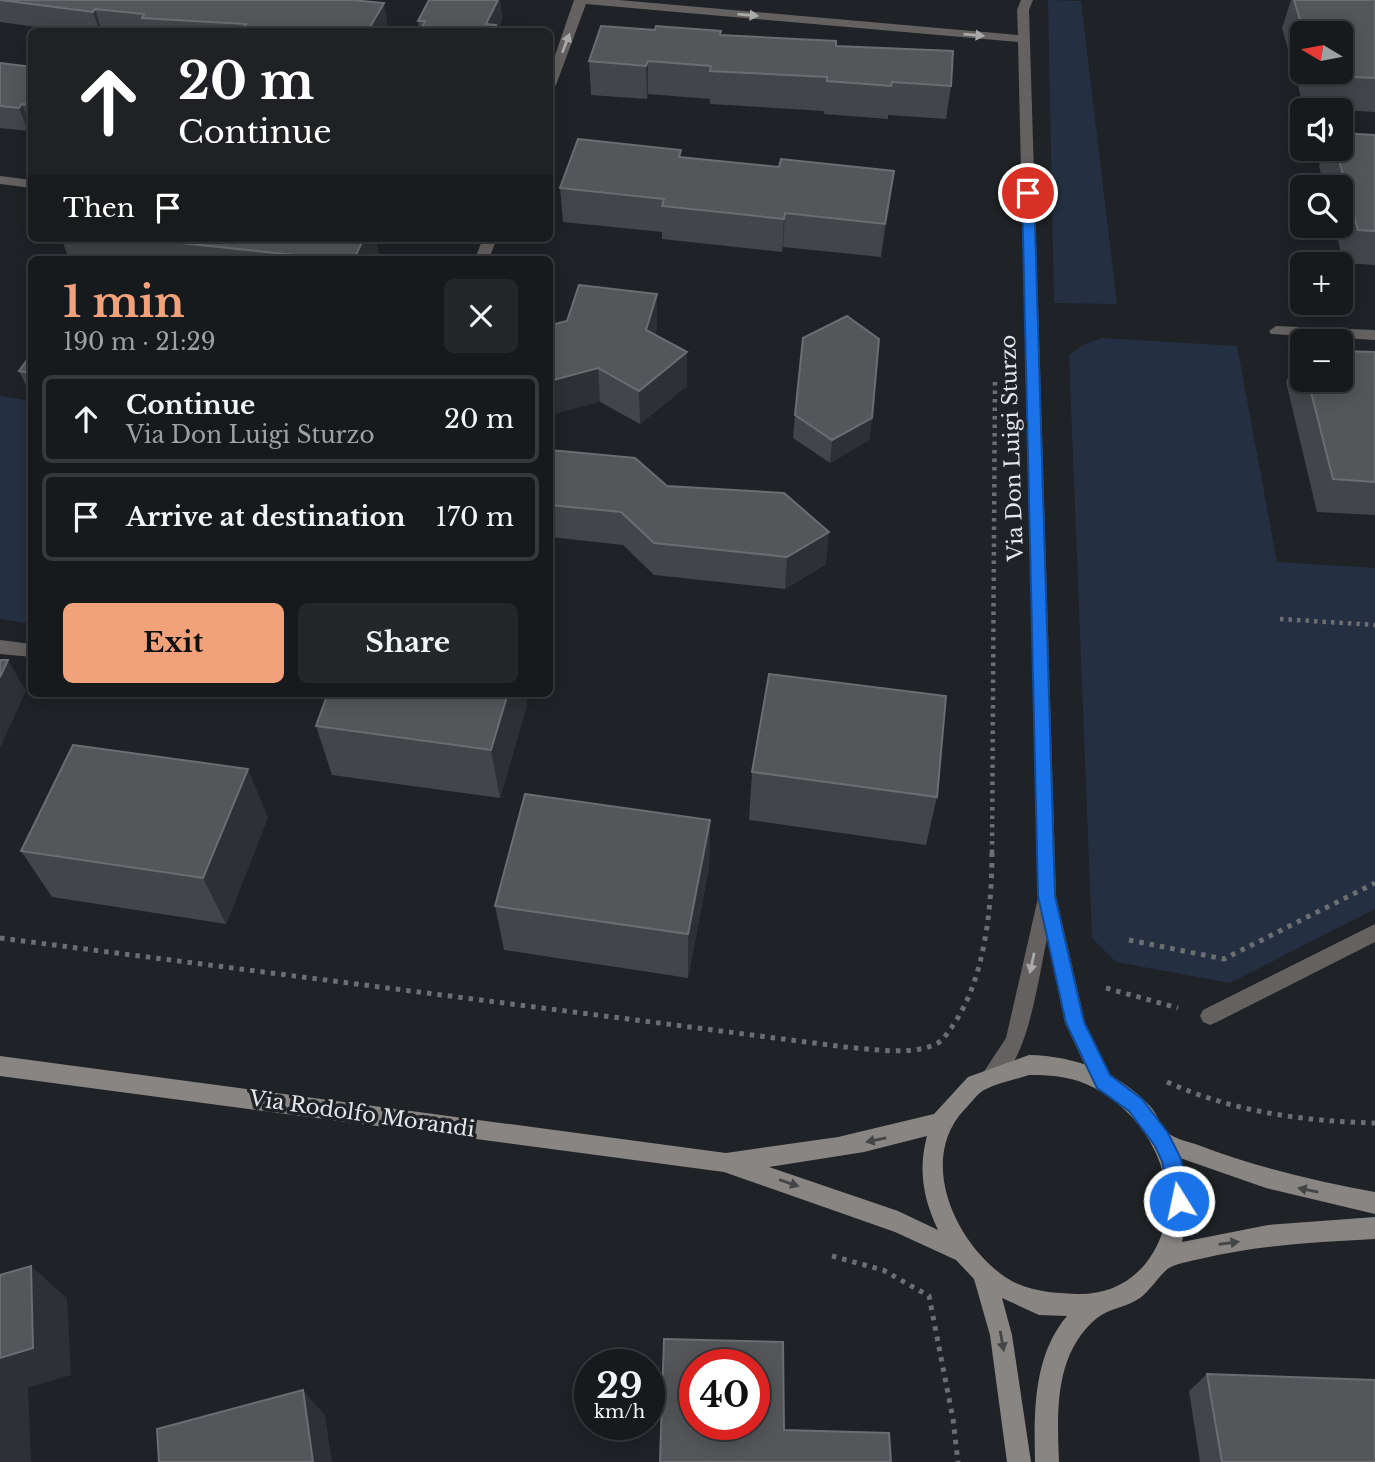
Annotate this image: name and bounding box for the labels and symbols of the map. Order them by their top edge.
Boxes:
one-way arrow [737,10,759,21]
north arrow [1290,21,1353,84]
one-way arrow [964,30,986,41]
one-way arrow [560,32,571,53]
pin [998,163,1058,223]
street label: Via Don Luigi Sturzo [995,334,1029,563]
one-way arrow [1027,952,1038,974]
street label: Via Rodolfo Morandi [247,1085,476,1143]
one-way arrow [865,1135,887,1146]
position arrow [1142,1164,1216,1238]
one-way arrow [779,1178,800,1189]
one-way arrow [1297,1185,1319,1196]
one-way arrow [1218,1237,1240,1248]
one-way arrow [996,1330,1007,1352]
speed limit sign: 40 [679,1349,770,1440]

